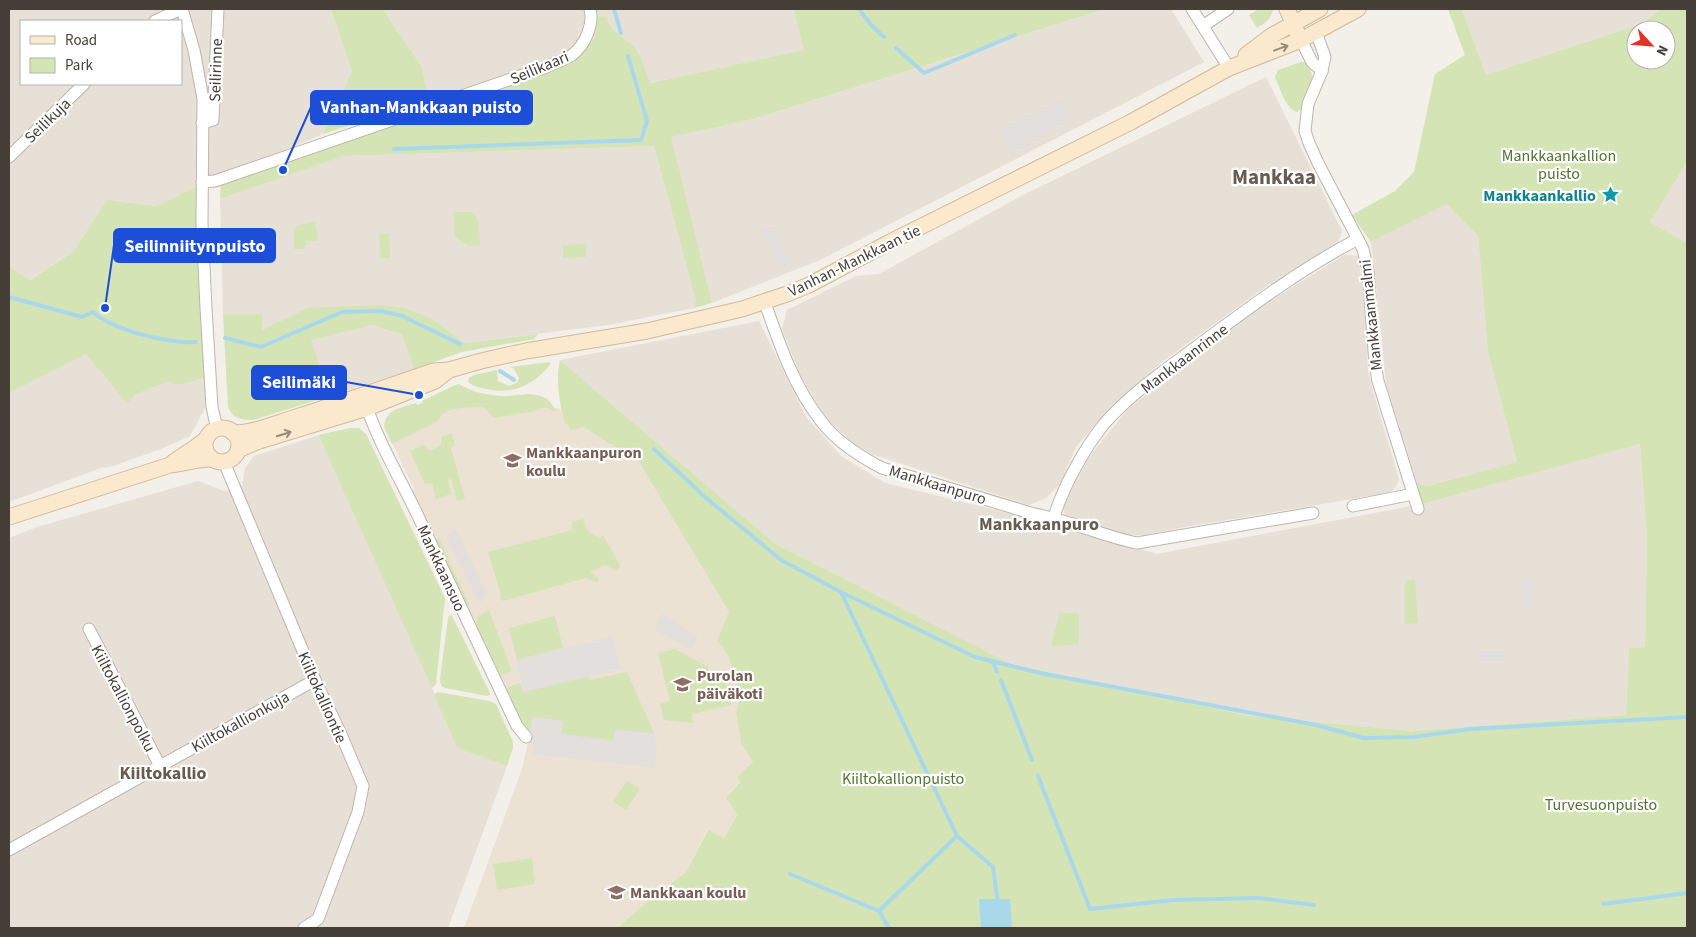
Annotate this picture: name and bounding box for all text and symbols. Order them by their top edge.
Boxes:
legend [20,20,182,85]
north arrow [1626,20,1676,70]
text: Road [65,30,97,51]
street label: Seilirinne [204,38,228,102]
one-way arrow [1273,42,1289,52]
text: N [1651,42,1673,59]
street label: Seilikaari [507,46,572,90]
text: Park [65,55,94,76]
callout: Vanhan-Mankkaan puisto [311,91,532,124]
street label: Seilikuja [20,93,76,148]
text: Vanhan-Mankkaan puisto [320,95,521,120]
park label: Mankkaankallion puisto [1502,145,1616,185]
district label: Mankkaa [1232,162,1316,192]
place label: Mankkaankallio [1483,185,1596,207]
place icon: Mankkaankallio [1600,185,1620,205]
street label: Vanhan-Mankkaan tie [785,219,924,302]
callout: Seilinniitynpuisto [114,229,275,262]
text: Seilinniitynpuisto [124,234,266,259]
street label: Mankkaanmalmi [1354,258,1388,372]
street label: Mankkaanrinne [1136,319,1233,399]
callout: Seilimäki [252,366,346,399]
text: Seilimäki [262,370,336,395]
one-way arrow [275,428,291,438]
place label: Mankkaanpuron koulu [526,442,642,482]
school or university icon: Mankkaanpuron koulu [502,451,522,471]
street label: Mankkaanpuro [886,460,989,510]
district label: Mankkaanpuro [979,512,1099,537]
street label: Mankkaansuo [411,522,471,615]
street label: Kiiltokallionpolku [86,641,161,756]
street label: Kiiltokalliontie [292,648,352,747]
place label: Purolan päiväkoti [697,665,763,705]
school or university icon: Purolan päiväkoti [673,674,693,694]
street label: Kiiltokallionkuja [188,686,293,758]
district label: Kiiltokallio [119,761,207,786]
park label: Kiiltokallionpuisto [842,768,964,790]
park label: Turvesuonpuisto [1545,794,1657,816]
school or university icon: Mankkaan koulu [606,882,626,902]
place label: Mankkaan koulu [630,882,746,904]

